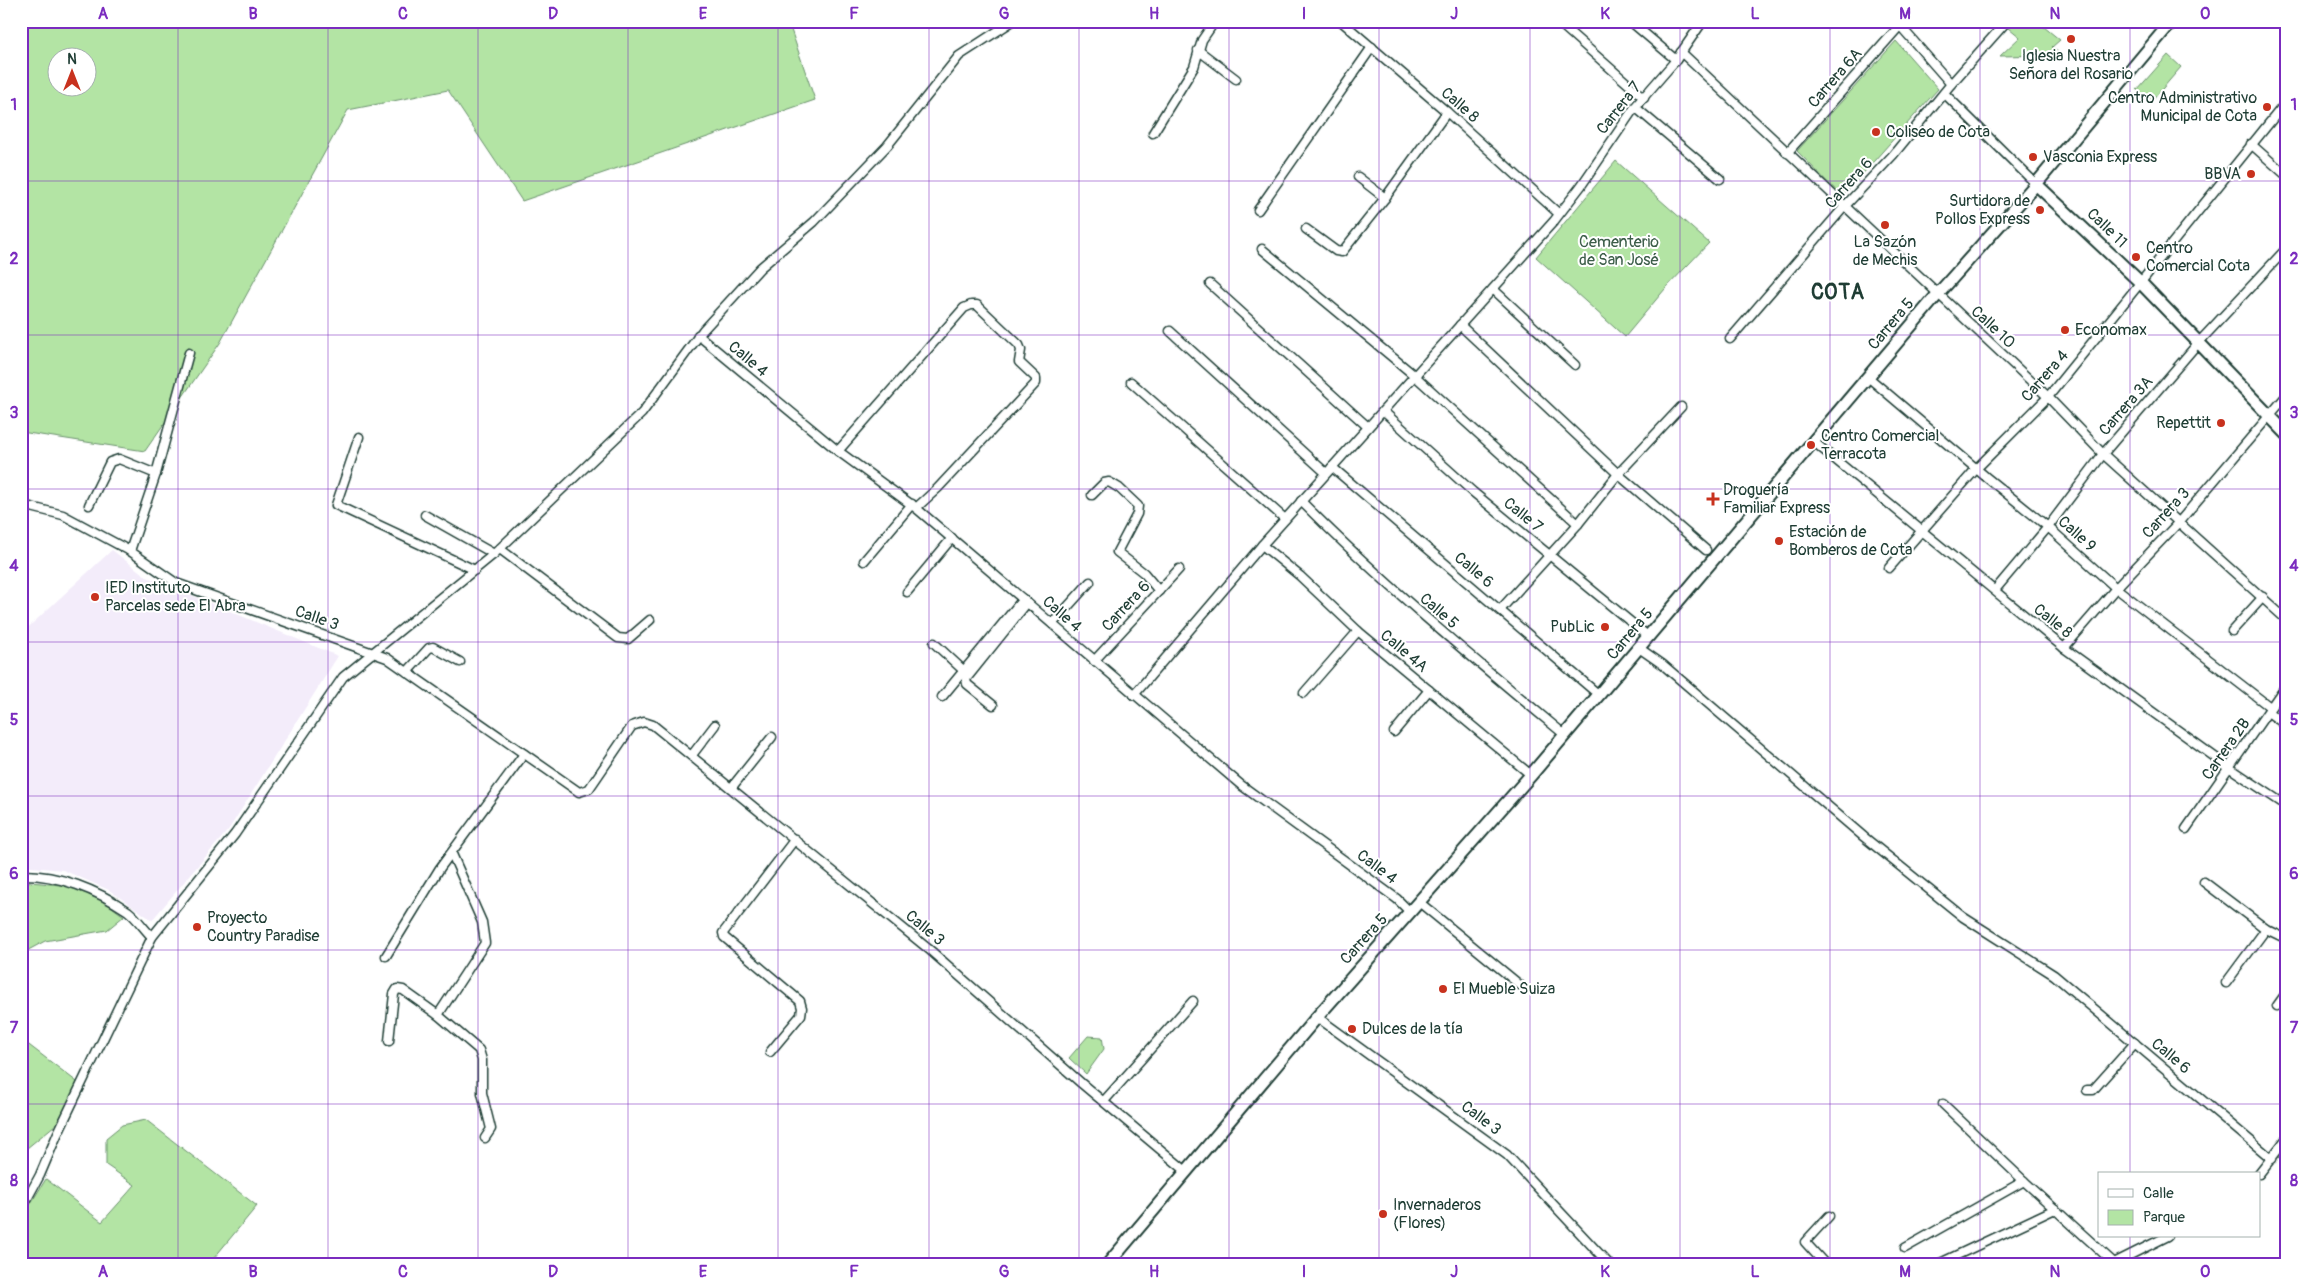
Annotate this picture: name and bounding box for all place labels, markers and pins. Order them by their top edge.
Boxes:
marker: Iglesia Nuestra Señora del Rosario [2065,33,2077,45]
place label: Iglesia Nuestra Señora del Rosario [2009,46,2134,84]
place label: Centro Administrativo Municipal de Cota [2108,88,2257,126]
marker: Centro Administrativo Municipal de Cota [2261,101,2273,113]
place label: Coliseo de Cota [1886,122,1990,142]
marker: Coliseo de Cota [1870,126,1882,138]
place label: Vasconia Express [2043,147,2157,167]
marker: Vasconia Express [2027,151,2039,163]
place label: BBVA [2204,164,2241,184]
marker: BBVA [2245,168,2257,180]
place label: Surtidora de Pollos Express [1935,191,2030,229]
marker: Surtidora de Pollos Express [2034,204,2046,216]
marker: La Sazón de Mechis [1879,219,1891,231]
place label: La Sazón de Mechis [1853,232,1917,270]
place label: Centro Comercial Cota [2146,238,2250,276]
marker: Centro Comercial Cota [2130,251,2142,263]
place label: Economax [2075,320,2147,340]
marker: Economax [2059,324,2071,336]
place label: Repettit [2156,413,2212,433]
marker: Repettit [2215,417,2227,429]
place label: Centro Comercial Terracota [1821,426,1939,464]
marker: Centro Comercial Terracota [1805,439,1817,451]
place label: Droguería Familiar Express [1723,480,1830,518]
marker: Droguería Familiar Express [1707,493,1719,505]
place label: Estación de Bomberos de Cota [1789,522,1912,560]
marker: Estación de Bomberos de Cota [1773,535,1785,547]
place label: IED Instituto Parcelas sede El Abra [105,578,246,616]
marker: IED Instituto Parcelas sede El Abra [89,591,101,603]
place label: PubLic [1550,617,1595,637]
marker: PubLic [1599,621,1611,633]
place label: Proyecto Country Paradise [207,908,319,946]
marker: Proyecto Country Paradise [191,921,203,933]
place label: El Mueble Suiza [1453,979,1555,999]
marker: El Mueble Suiza [1437,983,1449,995]
place label: Dulces de la tía [1362,1019,1463,1039]
marker: Dulces de la tía [1346,1023,1358,1035]
place label: Invernaderos (Flores) [1393,1195,1481,1233]
marker: Invernaderos (Flores) [1377,1208,1389,1220]

